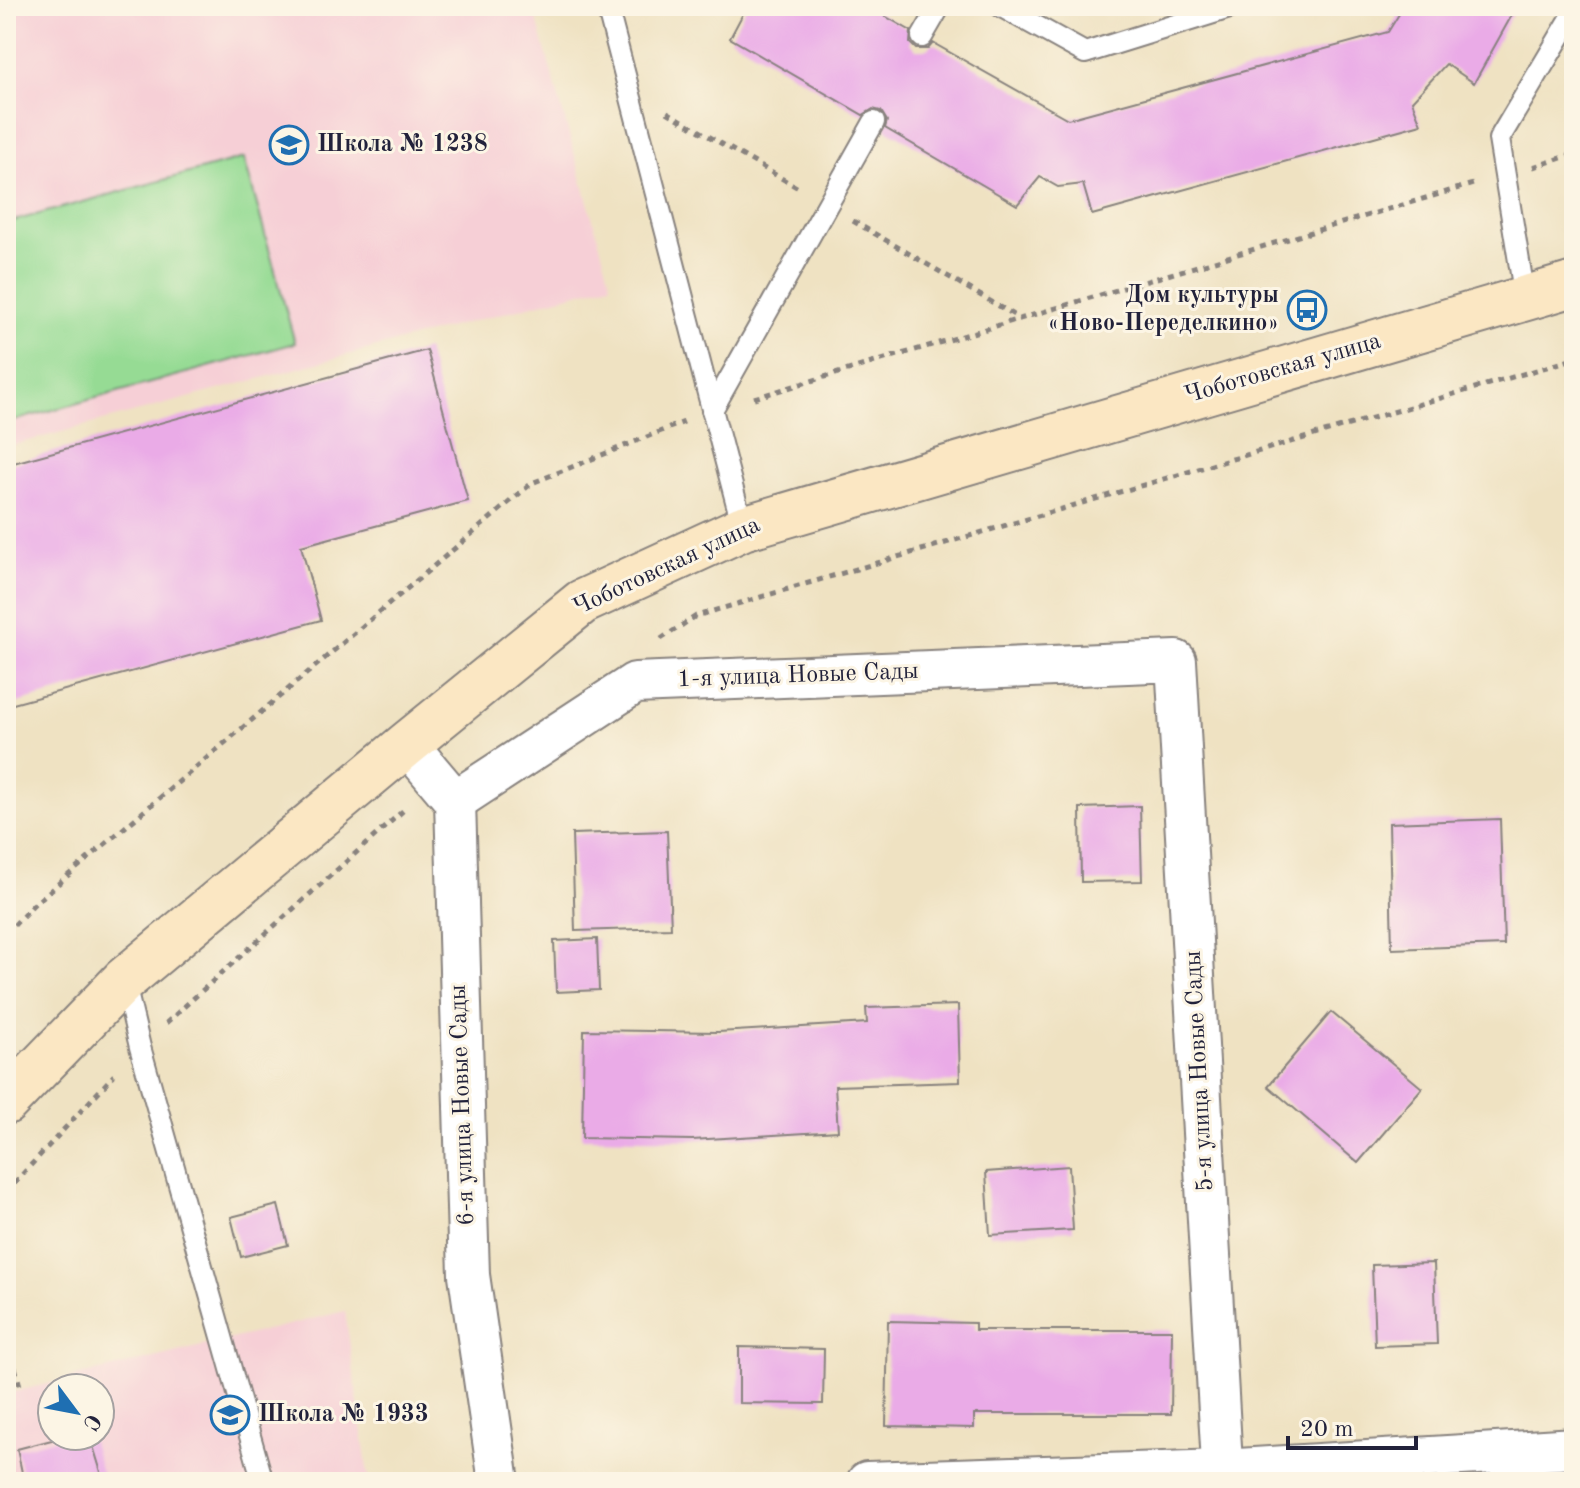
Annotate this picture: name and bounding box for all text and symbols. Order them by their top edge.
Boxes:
school or university icon: Школа № 1238 [268,124,310,166]
place label: Школа № 1238 [317,133,488,157]
place label: Дом культуры «Ново-Переделкино» [1048,284,1279,336]
bus stop icon: Дом культуры «Ново-Переделкино» [1286,289,1328,331]
street label: Чоботовская улица [1182,329,1384,409]
street label: Чоботовская улица [570,513,764,621]
street label: 1-я улица Новые Сады [677,660,919,692]
street label: 5-я улица Новые Сады [1182,950,1218,1192]
street label: 6-я улица Новые Сады [447,984,479,1226]
north arrow [36,1372,116,1452]
school or university icon: Школа № 1933 [209,1394,251,1436]
scale bar [1288,1400,1416,1450]
place label: Школа № 1933 [258,1403,429,1427]
text: С [78,1410,104,1434]
text: 20 m [1300,1418,1354,1442]

